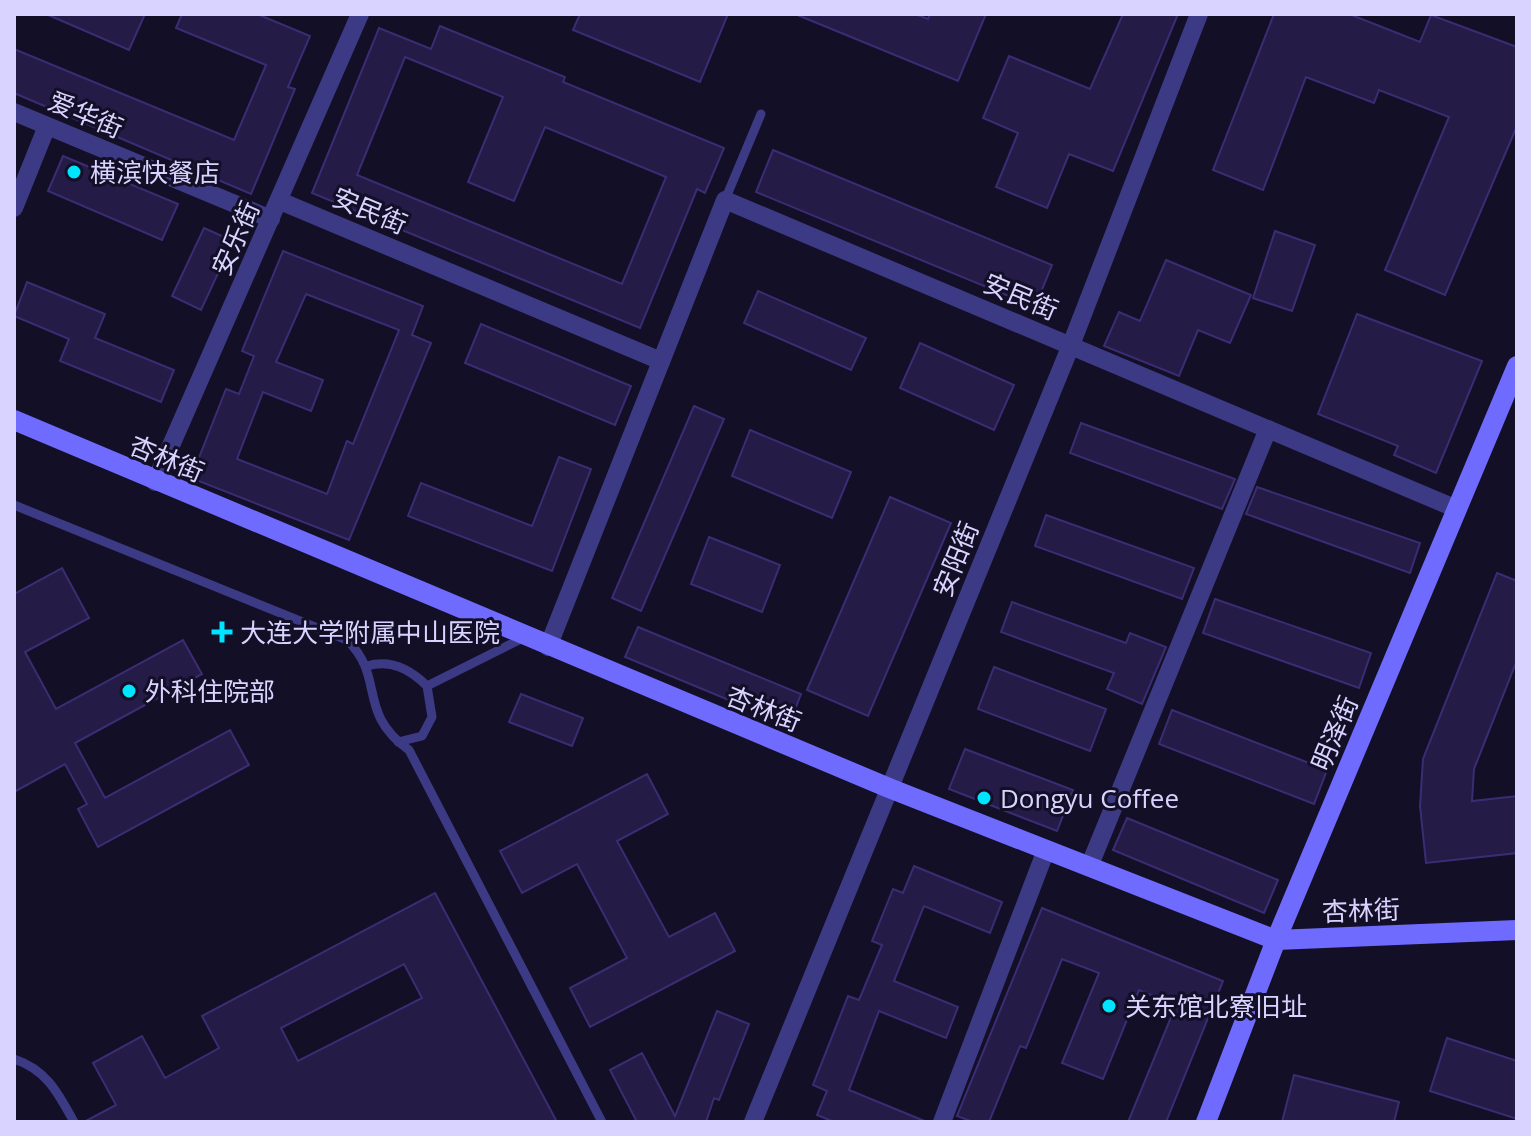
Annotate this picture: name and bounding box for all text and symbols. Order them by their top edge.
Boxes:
street label: 爱华街 [43,82,129,146]
place label: 横滨快餐店 [90,154,220,190]
marker: 横滨快餐店 [65,163,83,181]
street label: 安民街 [327,178,413,242]
street label: 安乐街 [203,195,267,281]
street label: 安民街 [978,264,1064,328]
street label: 杏林街 [124,426,210,490]
street label: 安阳街 [924,516,986,602]
place label: 大连大学附属中山医院 [240,614,500,650]
marker: 大连大学附属中山医院 [211,621,233,643]
place label: 外科住院部 [145,673,275,709]
street label: 杏林街 [721,677,807,739]
marker: 外科住院部 [120,682,138,700]
street label: 明泽街 [1302,690,1366,776]
place label: Dongyu Coffee [1000,780,1179,816]
marker: Dongyu Coffee [975,789,993,807]
street label: 杏林街 [1321,891,1401,929]
place label: 关东馆北寮旧址 [1125,988,1307,1024]
marker: 关东馆北寮旧址 [1100,997,1118,1015]

